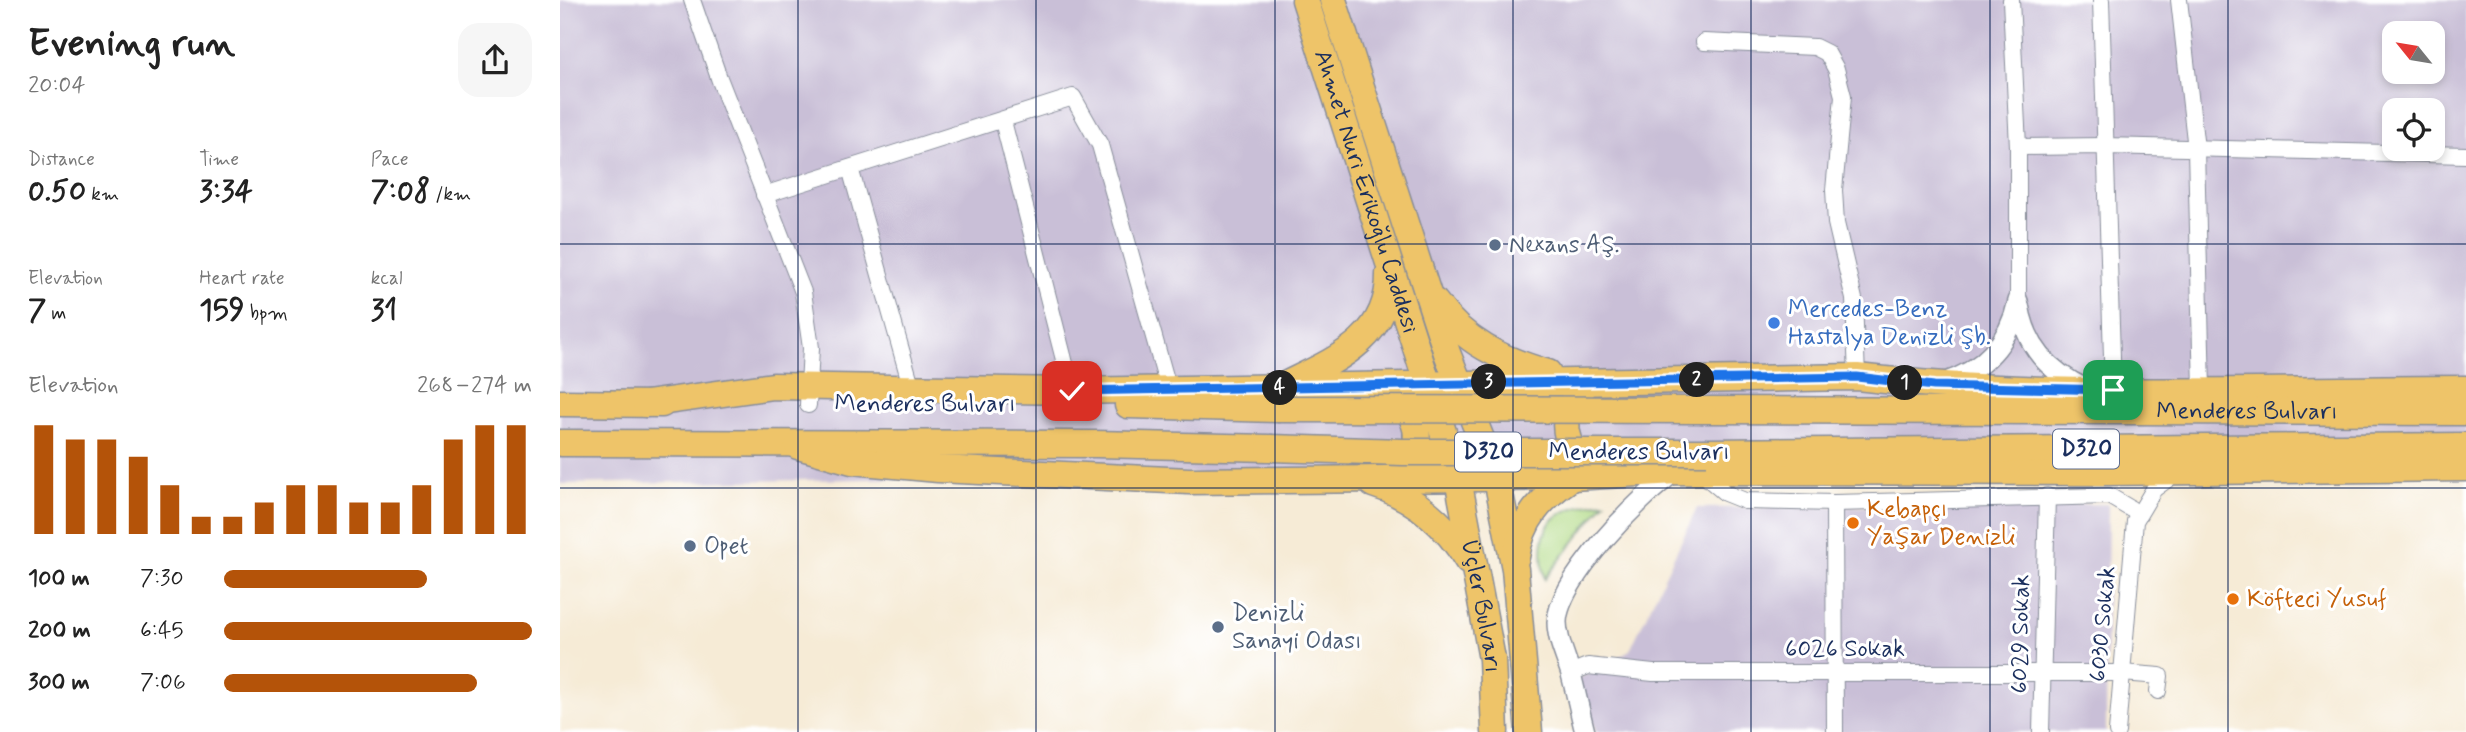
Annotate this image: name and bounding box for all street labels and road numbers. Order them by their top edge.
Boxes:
street label: Ahmet Nuri Erikoğlu Caddesi [1306,46,1426,337]
street label: Menderes Bulvarı [834,389,1016,420]
street label: Menderes Bulvarı [2156,396,2338,427]
road number: D320 [2053,430,2119,468]
road number: D320 [1455,432,1521,472]
street label: Menderes Bulvarı [1548,437,1730,468]
street label: Üçler Bulvarı [1454,536,1508,673]
street label: 6030 Sokak [2082,565,2124,683]
street label: 6029 Sokak [2004,574,2038,694]
street label: 6026 Sokak [1785,634,1905,665]

